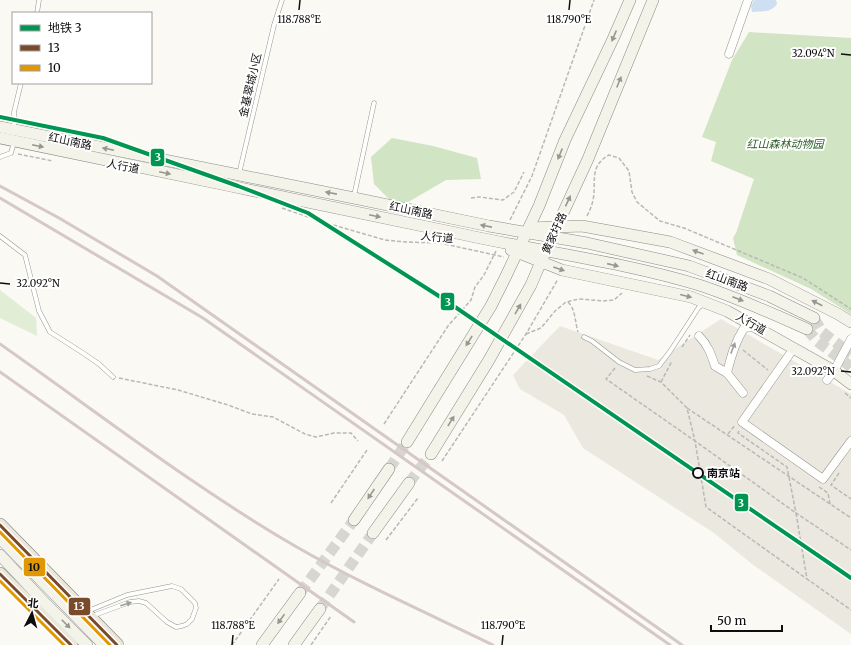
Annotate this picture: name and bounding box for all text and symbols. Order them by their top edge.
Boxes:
legend [12,12,152,84]
text: 118.788°E [277,13,321,26]
text: 118.790°E [547,13,592,26]
text: 地铁 3 [48,20,82,35]
one-way arrow [611,30,618,42]
text: 13 [48,40,60,55]
text: 32.094°N [792,47,835,60]
street label: 金基翠城小区 [236,51,264,119]
text: 10 [48,60,61,75]
one-way arrow [617,75,623,87]
street label: 红山南路 [47,130,93,152]
park label: 红山森林动物园 [747,137,825,151]
one-way arrow [32,144,44,150]
one-way arrow [101,146,114,152]
line badge: 3 [150,148,165,167]
one-way arrow [556,148,562,160]
text: 3 [155,150,161,164]
street label: 人行道 [105,156,141,176]
one-way arrow [159,170,172,176]
one-way arrow [325,190,337,196]
one-way arrow [565,196,571,207]
street label: 红山南路 [388,199,434,221]
street label: 黄家圩路 [539,210,569,256]
one-way arrow [369,214,381,220]
one-way arrow [480,222,492,228]
street label: 人行道 [420,228,454,246]
one-way arrow [691,249,703,255]
one-way arrow [607,262,619,268]
one-way arrow [554,266,566,272]
street label: 红山南路 [704,266,750,294]
text: 32.092°N [16,277,60,290]
line badge: 3 [440,292,455,311]
one-way arrow [681,293,693,299]
text: 3 [445,295,451,309]
one-way arrow [733,296,745,302]
one-way arrow [811,300,823,306]
one-way arrow [514,303,521,315]
street label: 人行道 [733,309,769,337]
one-way arrow [465,335,472,347]
one-way arrow [731,342,737,354]
text: 32.092°N [791,365,835,378]
one-way arrow [447,416,455,426]
place label: 南京站 [707,466,740,480]
marker: 南京站 [692,467,704,479]
one-way arrow [367,489,375,499]
line badge: 3 [734,493,749,512]
text: 3 [738,496,744,510]
line badge: 10 [23,557,46,577]
text: 10 [28,560,40,574]
north arrow [12,593,52,633]
text: 北 [27,596,39,611]
line badge: 13 [68,597,91,616]
text: 13 [73,599,85,613]
one-way arrow [121,600,133,606]
scale bar [711,607,782,633]
text: 50 m [717,613,746,628]
one-way arrow [278,614,286,624]
one-way arrow [61,619,71,629]
text: 118.788°E [211,619,255,632]
text: 118.790°E [481,619,526,632]

